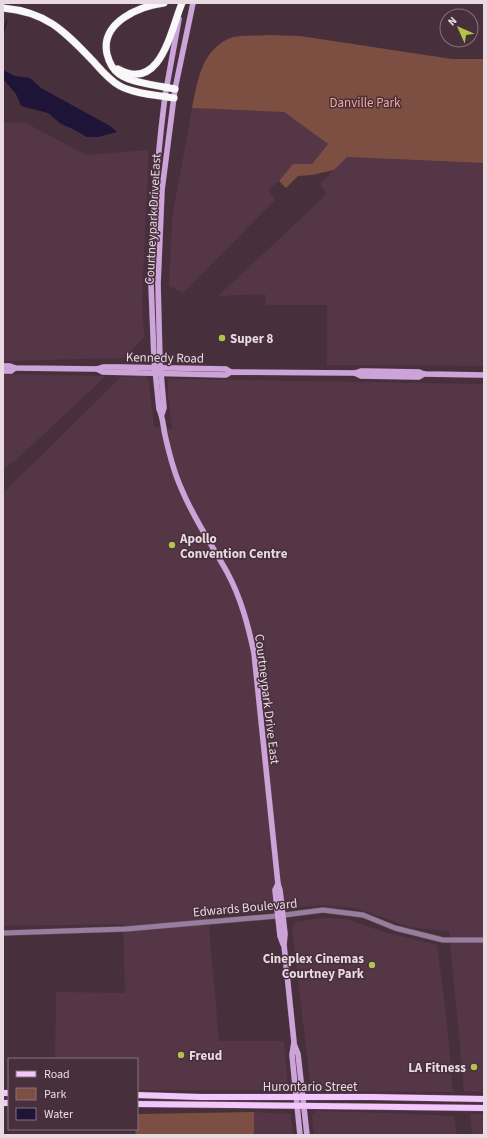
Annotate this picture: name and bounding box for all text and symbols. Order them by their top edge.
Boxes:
north arrow [439,8,479,48]
text: N [444,13,460,29]
park label: Danville Park [330,94,401,112]
street label: Courtneypark Drive East [141,153,165,285]
place label: Super 8 [230,330,274,348]
marker: Super 8 [217,333,227,343]
street label: Kennedy Road [126,348,204,368]
place label: Apollo Convention Centre [179,530,288,563]
marker: Apollo Convention Centre [167,540,177,550]
street label: Courtneypark Drive East [250,633,284,766]
street label: Edwards Boulevard [192,894,298,922]
place label: Cineplex Cinemas Courtney Park [263,950,365,983]
marker: Cineplex Cinemas Courtney Park [367,960,377,970]
place label: Freud [189,1047,222,1065]
marker: Freud [176,1050,186,1060]
legend [8,1058,138,1130]
place label: LA Fitness [408,1059,466,1077]
marker: LA Fitness [469,1062,479,1072]
text: Road [44,1066,70,1083]
street label: Hurontario Street [263,1078,358,1096]
text: Park [44,1086,66,1103]
text: Water [44,1106,74,1123]

